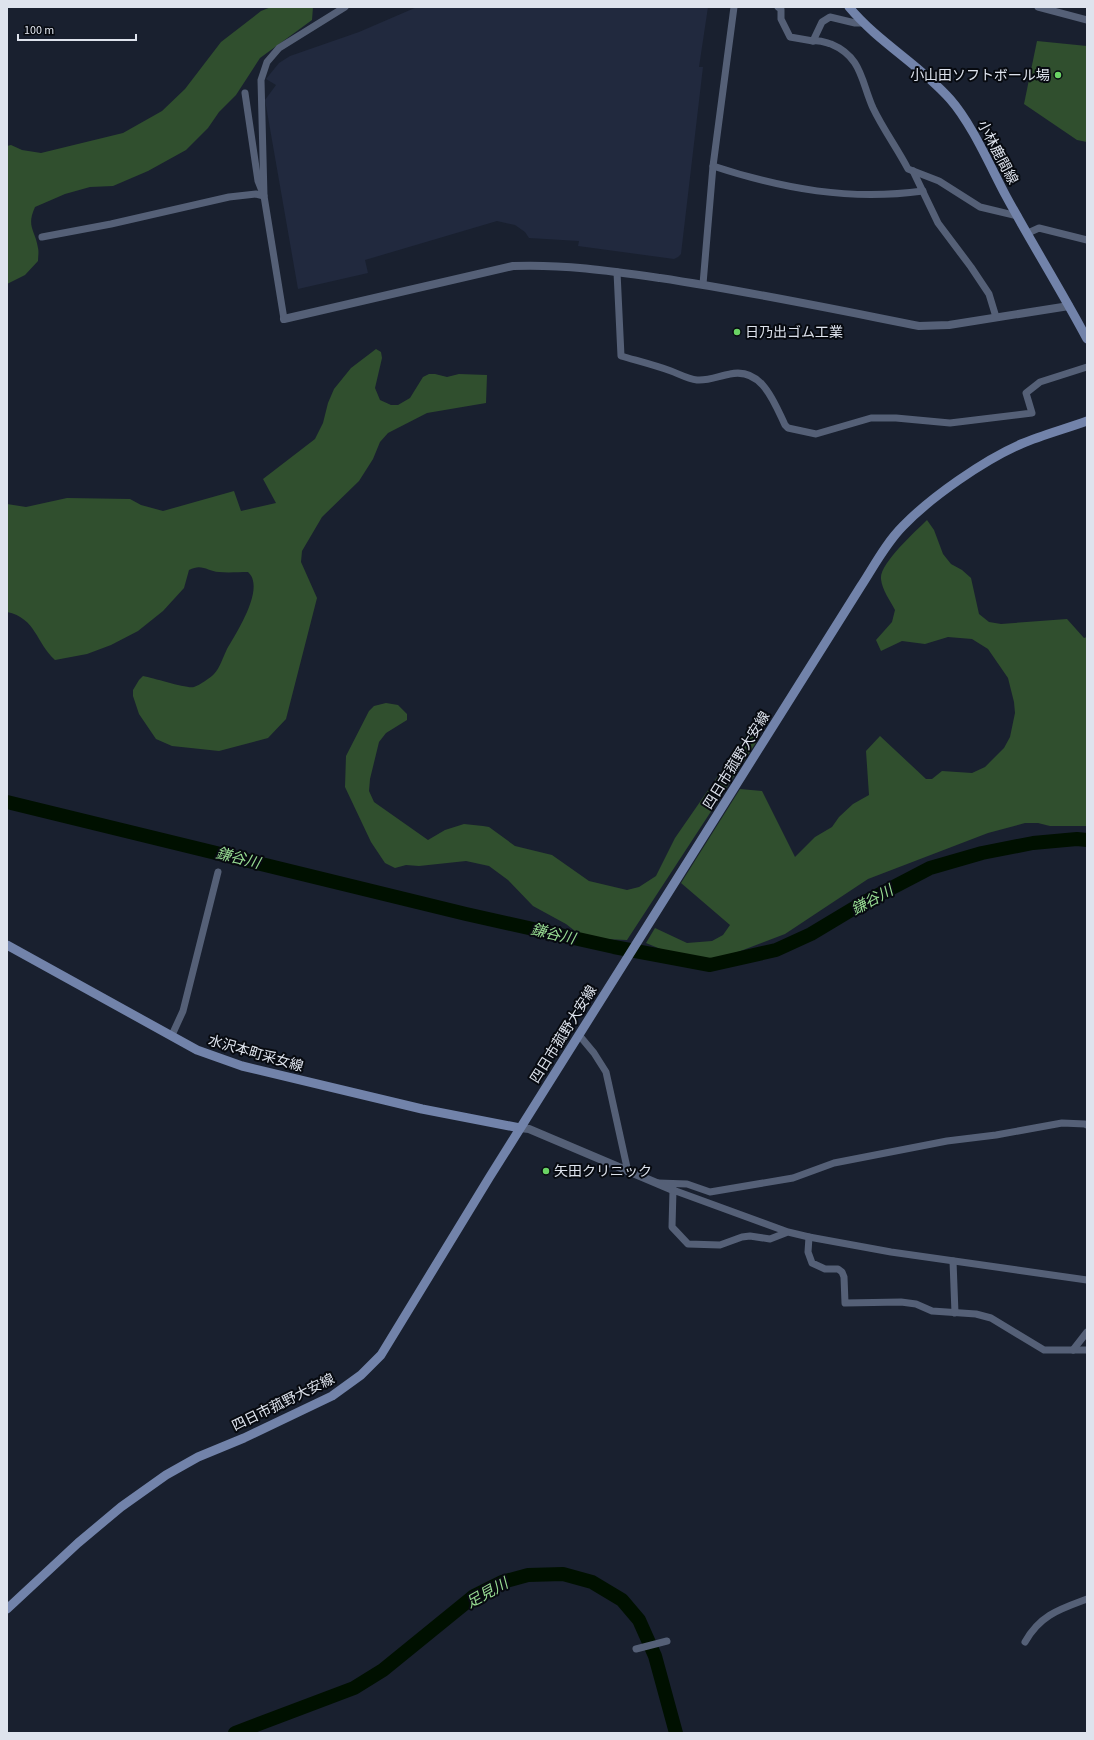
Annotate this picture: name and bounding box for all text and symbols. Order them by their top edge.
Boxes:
scale bar [18,16,136,42]
text: 100 m [24,22,54,39]
place label: 小山田ソフトボール場 [910,66,1050,86]
marker: 小山田ソフトボール場 [1053,70,1063,80]
street label: 小林鹿間線 [972,117,1022,188]
place label: 日乃出ゴム工業 [745,323,843,343]
marker: 日乃出ゴム工業 [732,327,742,337]
street label: 四日市菰野大安線 [699,708,775,813]
water label: 鎌谷川 [213,843,264,875]
water label: 鎌谷川 [847,879,899,921]
water label: 鎌谷川 [529,919,579,950]
street label: 四日市菰野大安線 [526,982,602,1087]
street label: 水沢本町采女線 [206,1031,306,1077]
place label: 矢田クリニック [554,1162,652,1182]
marker: 矢田クリニック [541,1166,551,1176]
street label: 四日市菰野大安線 [229,1369,338,1436]
water label: 足見川 [462,1572,514,1614]

